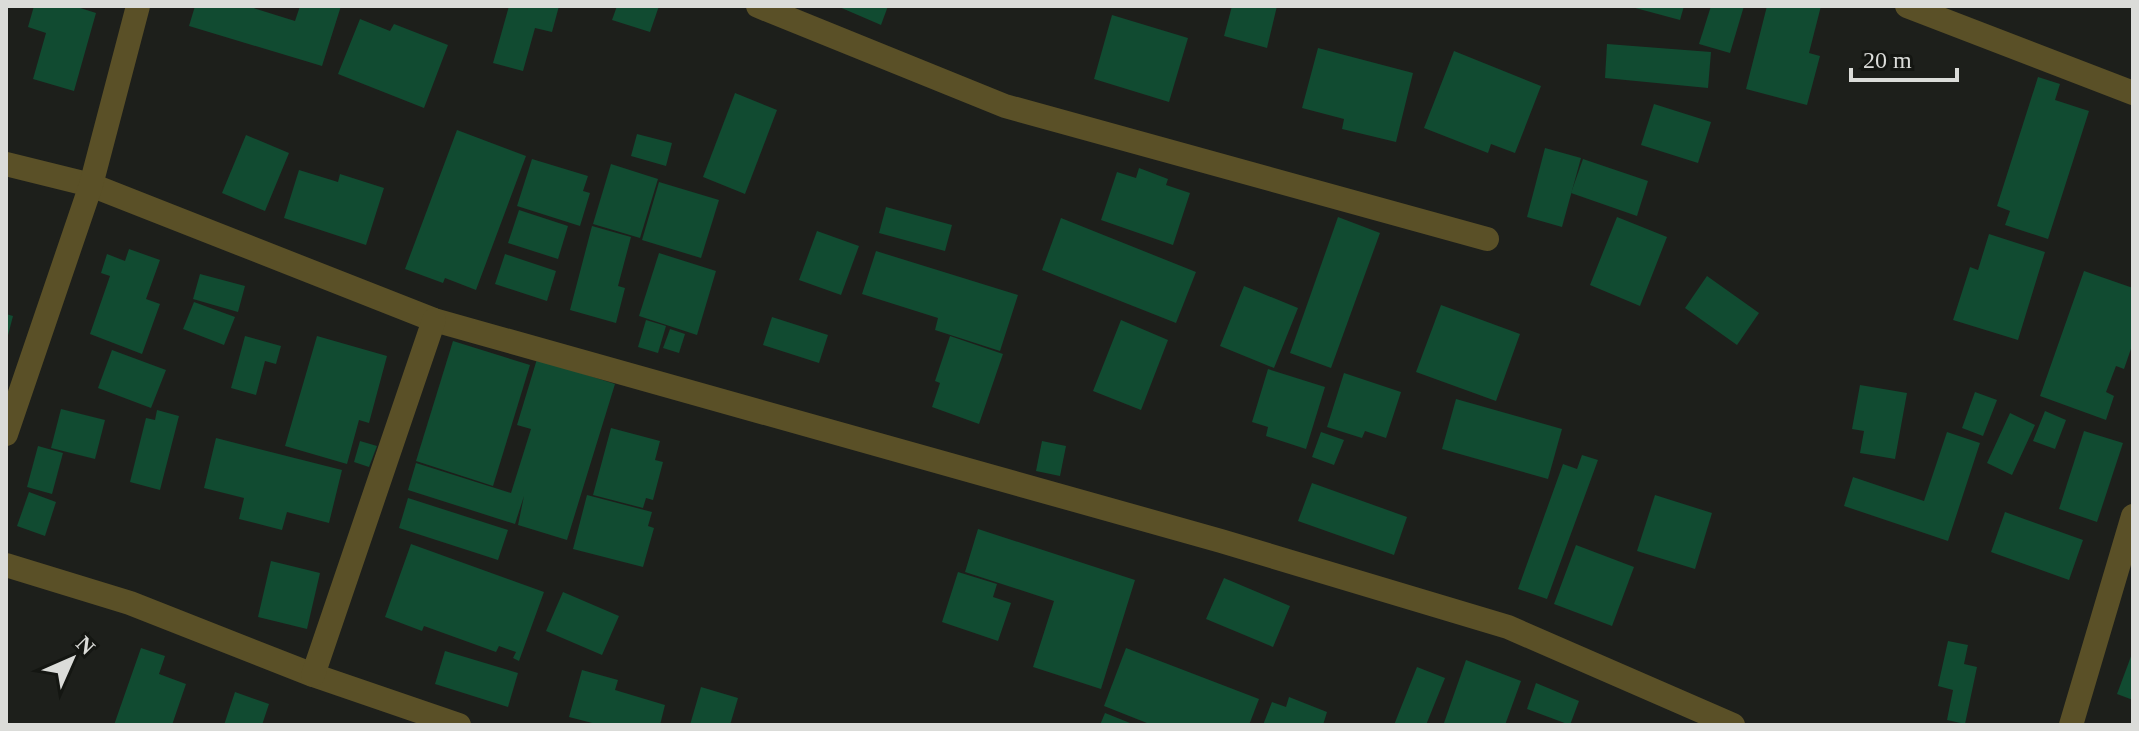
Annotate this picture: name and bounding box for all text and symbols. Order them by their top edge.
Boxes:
scale bar [1851,32,1957,82]
text: 20 m [1863,47,1912,73]
north arrow [32,619,112,699]
text: N [71,631,100,660]

